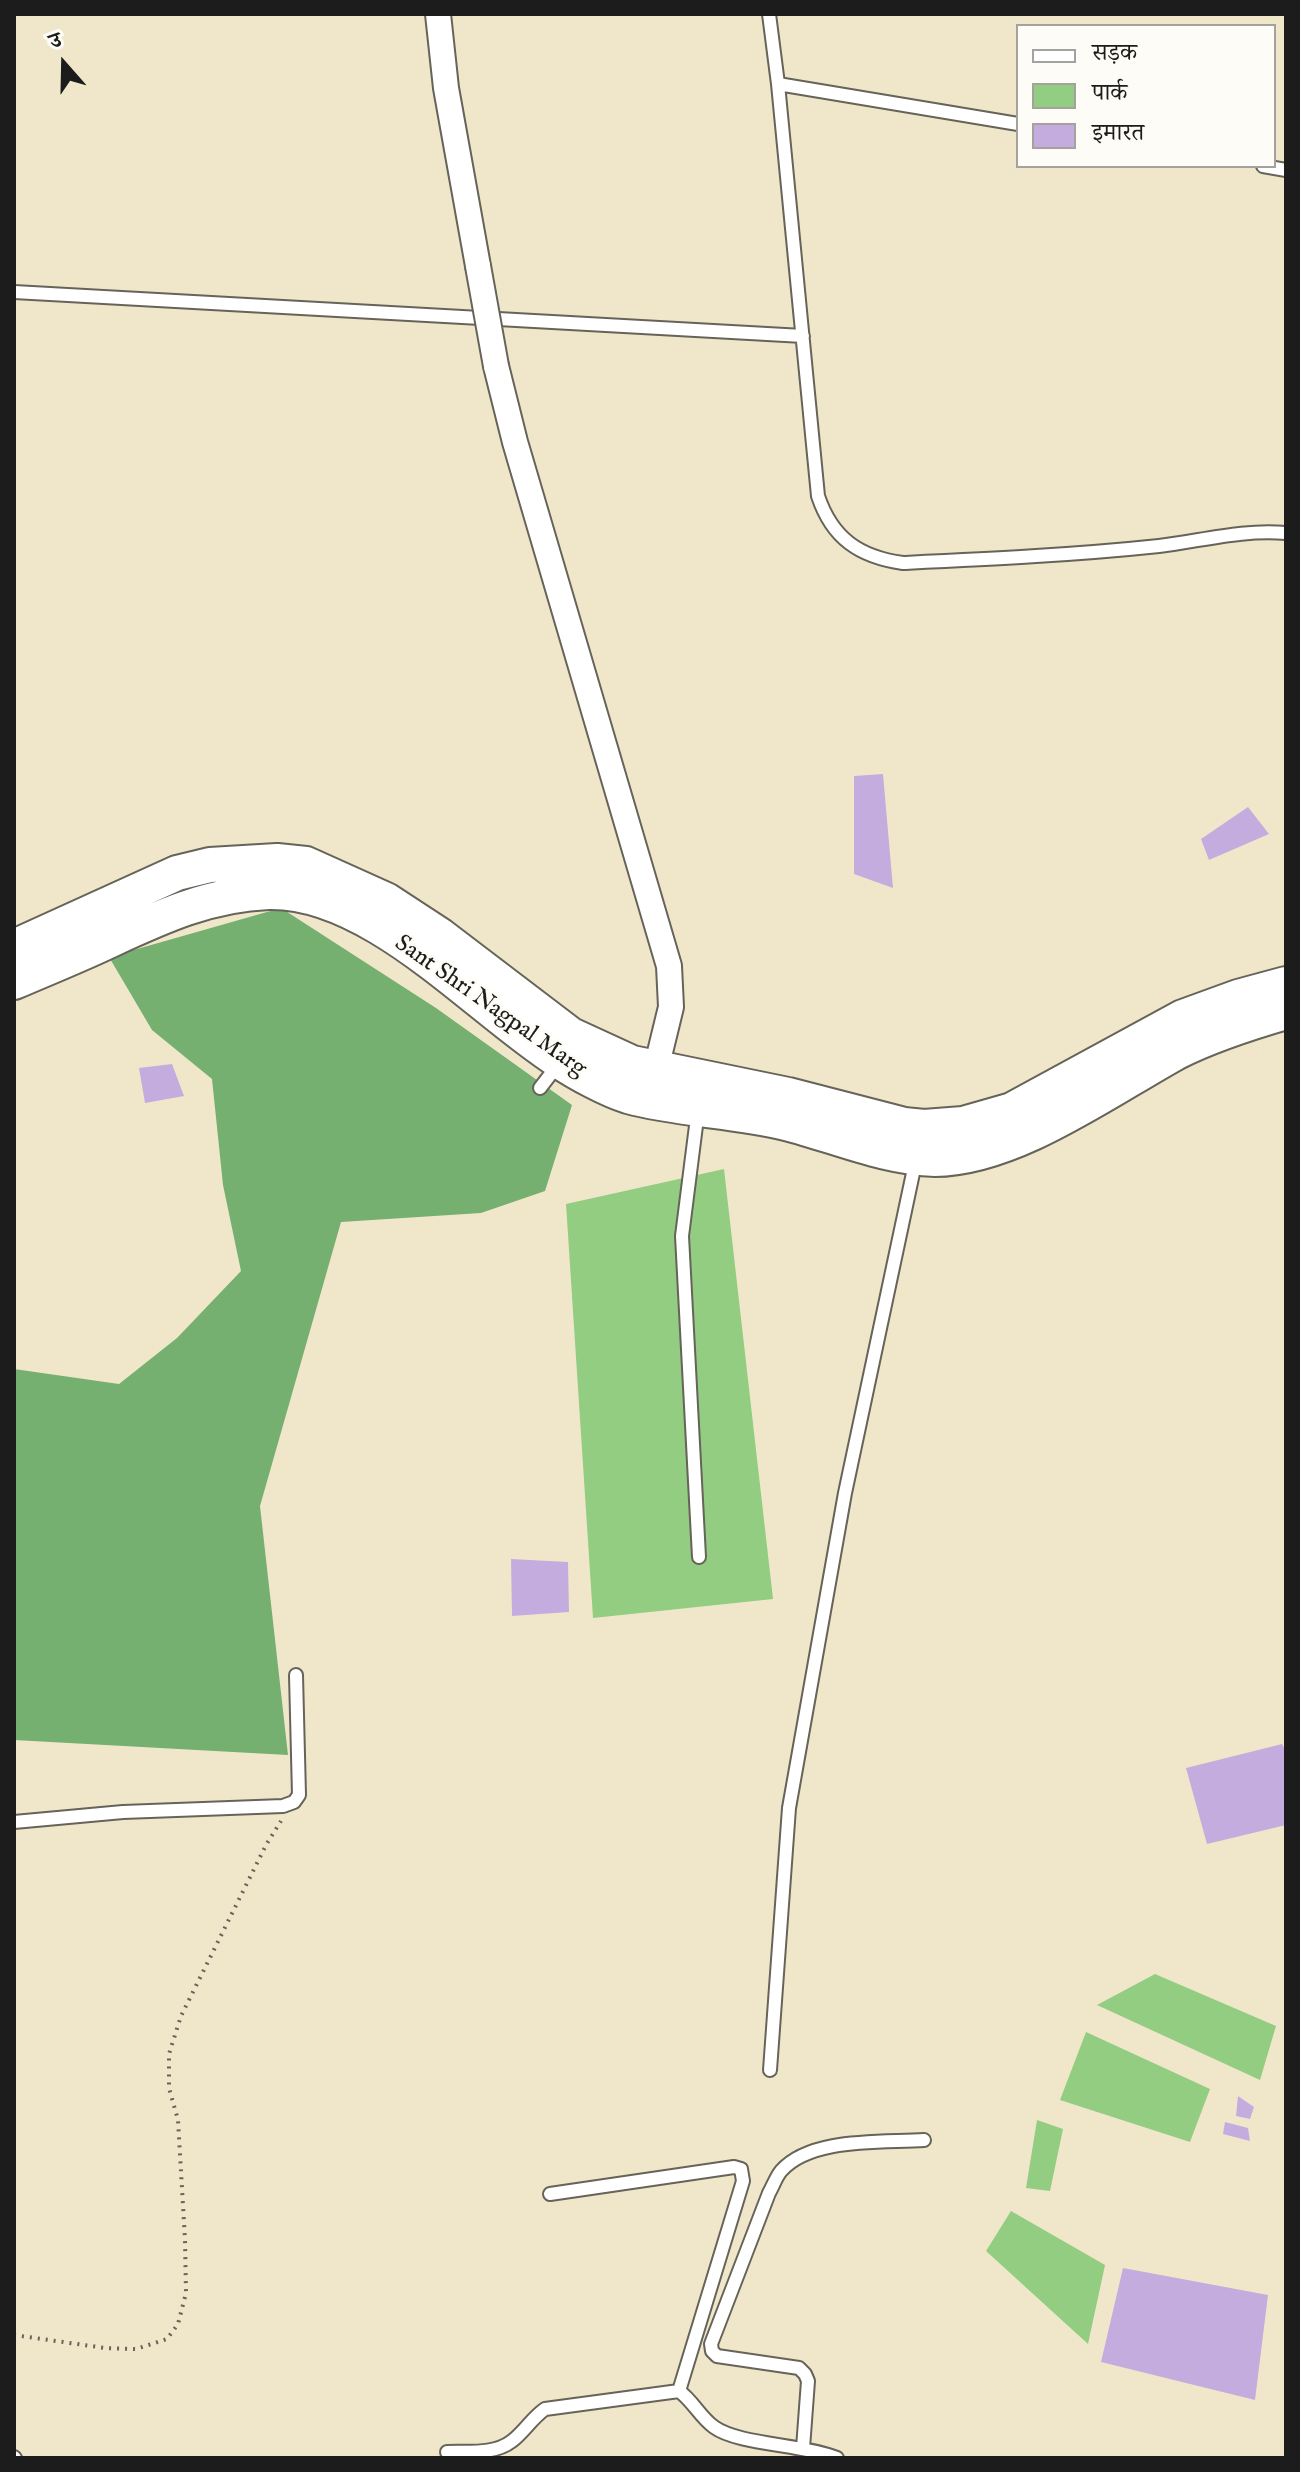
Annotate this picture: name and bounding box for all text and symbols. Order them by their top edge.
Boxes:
north arrow [24,24,104,104]
legend [1016,24,1276,168]
text: उ [46,26,66,57]
text: सड़क [1092,38,1137,69]
text: पार्क [1092,78,1127,109]
text: इमारत [1092,118,1144,149]
street label: Sant Shri Nagpal Marg [388,930,592,1084]

